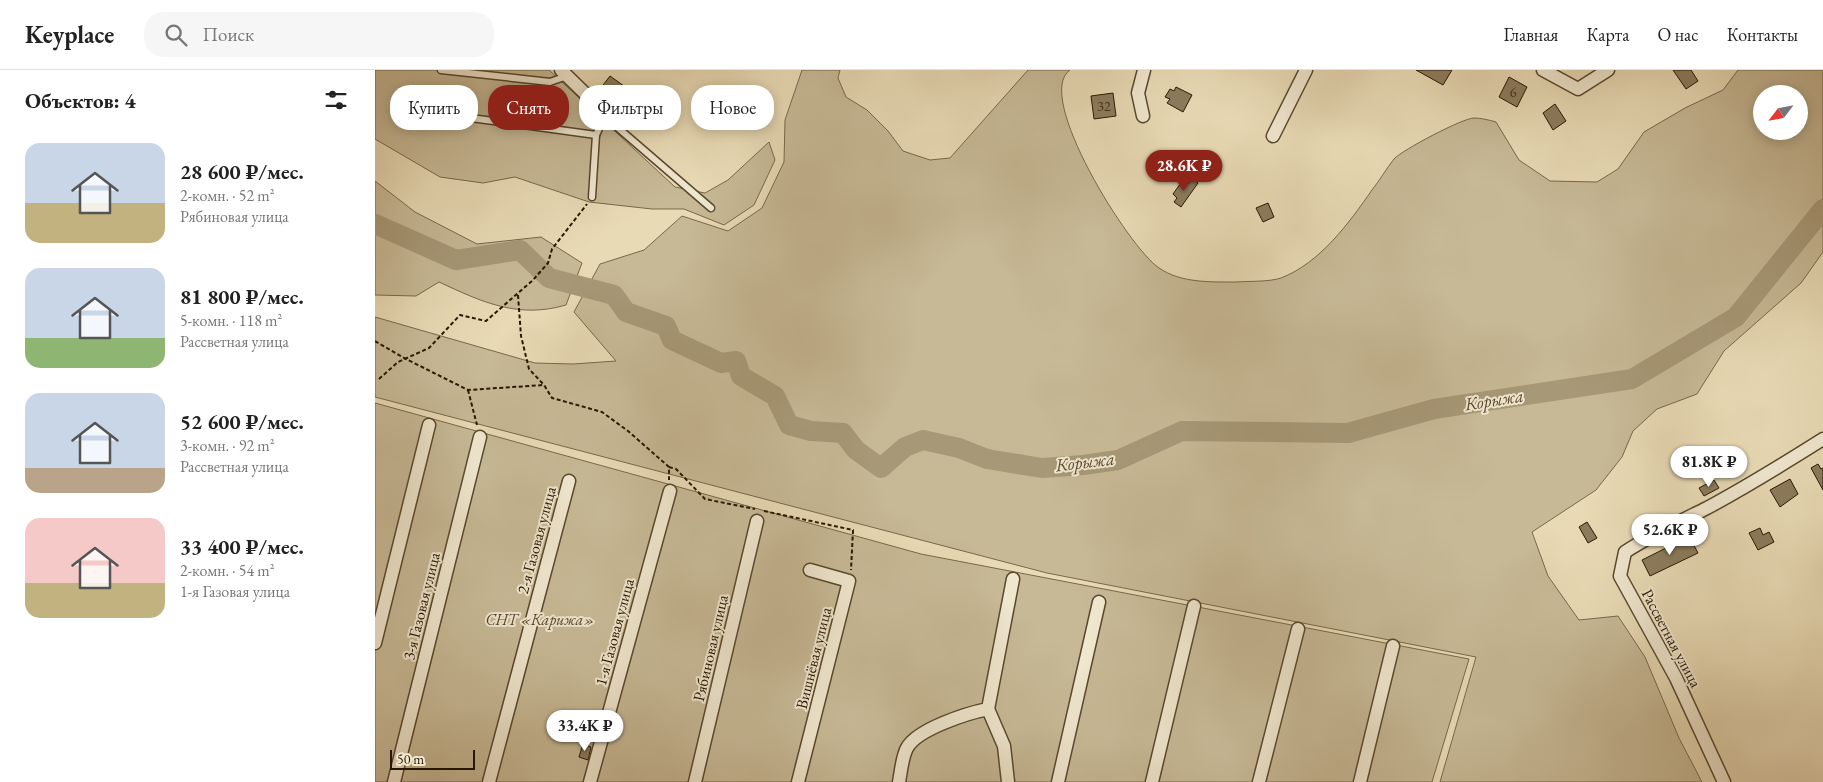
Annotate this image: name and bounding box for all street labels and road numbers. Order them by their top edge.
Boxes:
street label: 2-я Газовая улица [512,484,561,596]
street label: 3-я Газовая улица [398,550,445,662]
street label: 1-я Газовая улица [590,576,639,688]
street label: Рассветная улица [1637,585,1707,692]
street label: Рябиновая улица [688,592,733,703]
street label: Вишнёвая улица [791,604,836,711]

